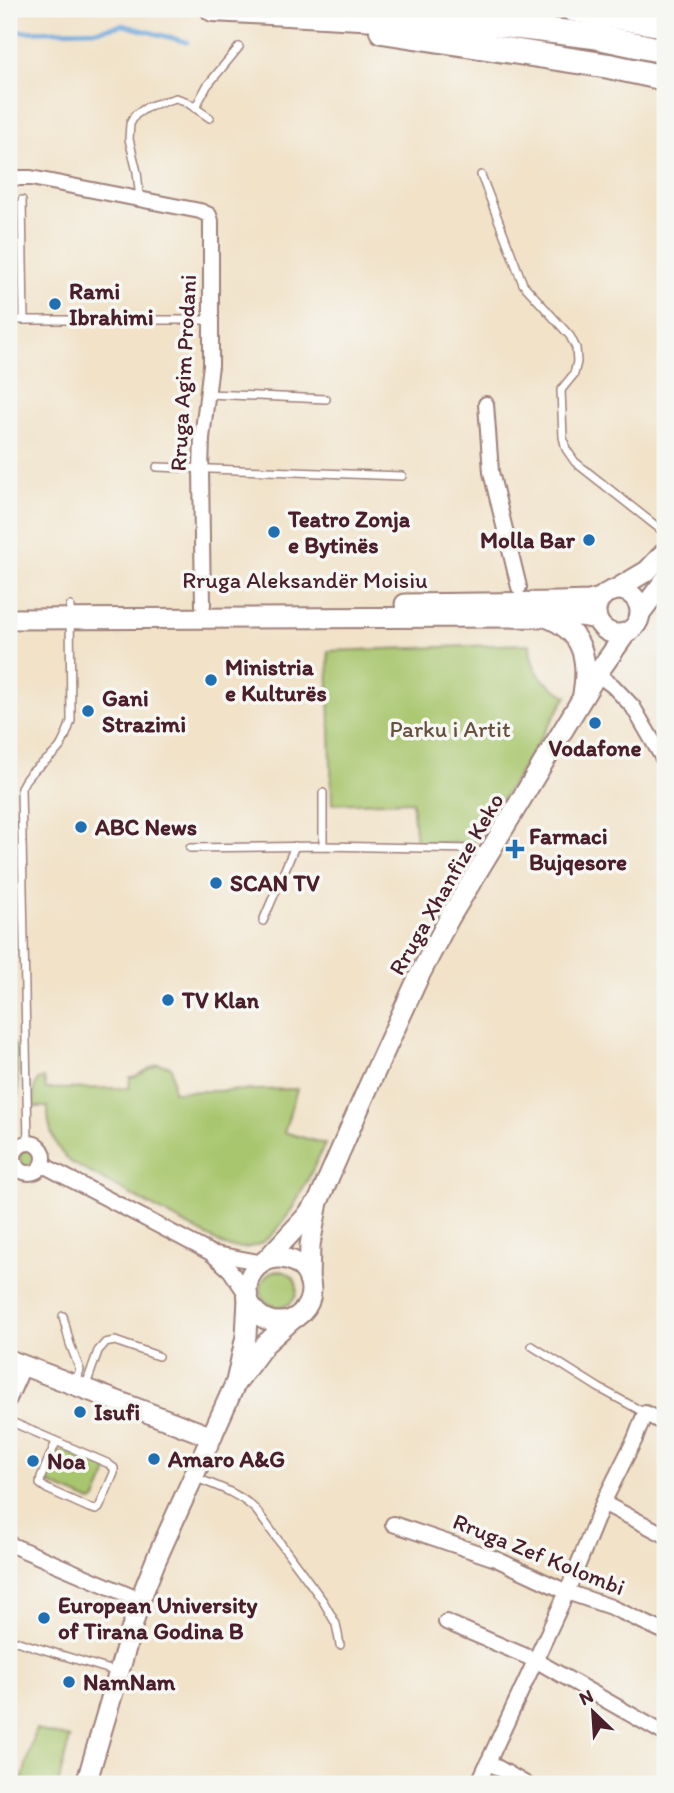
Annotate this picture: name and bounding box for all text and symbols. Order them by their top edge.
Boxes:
street label: Rruga Agim Prodani [164,274,202,472]
place label: Rami Ibrahimi [69,277,154,331]
marker: Rami Ibrahimi [47,296,63,312]
place label: Teatro Zonja e Bytinës [287,505,411,559]
marker: Teatro Zonja e Bytinës [266,524,282,540]
place label: Molla Bar [480,526,576,554]
marker: Molla Bar [581,532,597,548]
street label: Rruga Aleksandër Moisiu [182,566,428,594]
place label: Ministria e Kulturës [225,653,327,707]
marker: Ministria e Kulturës [203,672,219,688]
place label: Gani Strazimi [102,684,186,738]
marker: Gani Strazimi [80,703,96,719]
park label: Parku i Artit [390,715,511,743]
marker: Vodafone [587,715,603,731]
place label: Vodafone [549,734,641,762]
street label: Rruga Xhanfize Keko [382,788,510,980]
place label: ABC News [94,813,197,841]
marker: ABC News [73,819,89,835]
place label: Farmaci Bujqesore [529,822,627,876]
marker: Farmaci Bujqesore [507,841,523,857]
place label: SCAN TV [230,869,320,897]
marker: SCAN TV [208,875,224,891]
place label: TV Klan [181,986,260,1014]
marker: TV Klan [160,992,176,1008]
place label: Isufi [94,1398,140,1426]
marker: Isufi [72,1404,88,1420]
place label: Amaro A&G [167,1445,285,1473]
place label: Noa [47,1447,86,1475]
marker: Amaro A&G [146,1451,162,1467]
marker: Noa [25,1453,41,1469]
street label: Rruga Zef Kolombi [449,1507,629,1601]
place label: European University of Tirana Godina B [58,1591,257,1645]
marker: European University of Tirana Godina B [36,1610,52,1626]
place label: NamNam [83,1668,176,1696]
marker: NamNam [61,1674,77,1690]
north arrow [558,1678,628,1748]
text: N [575,1684,597,1710]

